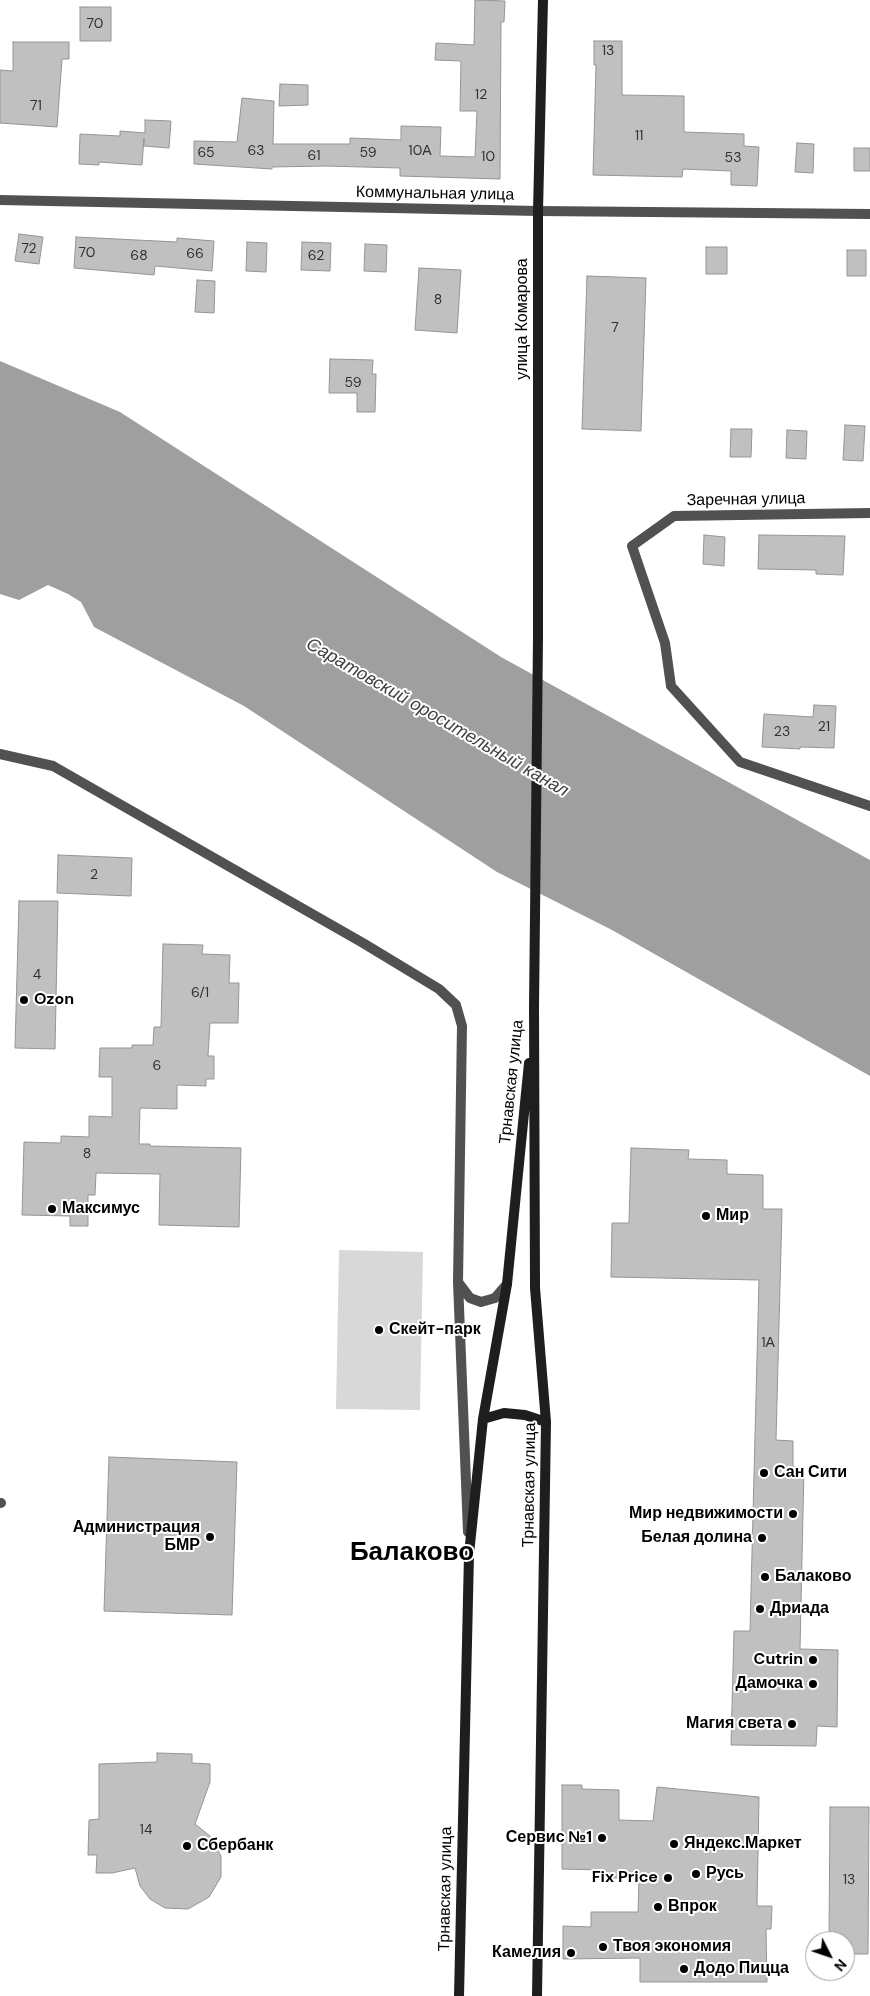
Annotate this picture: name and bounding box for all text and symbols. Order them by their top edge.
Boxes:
house number: 70 [87,16,103,32]
house number: 13 [602,43,614,59]
house number: 12 [475,87,487,103]
house number: 71 [30,98,42,114]
house number: 11 [635,128,643,144]
house number: 63 [247,143,265,159]
house number: 10А [408,143,432,159]
house number: 65 [197,145,215,161]
house number: 59 [360,145,376,161]
house number: 61 [307,148,321,164]
house number: 10 [481,149,495,165]
house number: 53 [725,150,741,166]
street label: Коммунальная улица [356,183,514,205]
house number: 72 [21,241,37,257]
house number: 70 [79,245,95,261]
house number: 66 [186,246,204,262]
house number: 68 [130,248,148,264]
house number: 62 [308,248,324,264]
street label: улица Комарова [513,258,533,380]
house number: 8 [434,292,442,308]
house number: 7 [611,320,619,336]
house number: 59 [345,375,361,391]
street label: Заречная улица [686,489,806,511]
water label: Саратовский оросительный канал [302,634,572,802]
house number: 21 [818,719,830,735]
house number: 23 [774,724,790,740]
house number: 2 [90,867,98,883]
house number: 4 [33,967,41,983]
house number: 6/1 [191,985,209,1001]
place label: Ozon [34,990,74,1010]
marker: Ozon [18,994,30,1006]
street label: Трнавская улица [496,1019,528,1145]
house number: 6 [153,1058,161,1074]
house number: 8 [83,1146,91,1162]
place label: Максимус [62,1199,140,1219]
marker: Максимус [46,1203,58,1215]
place label: Мир [716,1206,749,1226]
marker: Мир [700,1210,712,1222]
place label: Скейт-парк [389,1320,481,1340]
marker: Скейт-парк [373,1324,385,1336]
house number: 1А [761,1335,775,1351]
street label: Трнавская улица [519,1422,541,1548]
place label: Сан Сити [774,1463,847,1483]
marker: Сан Сити [758,1467,770,1479]
place label: Мир недвижимости [629,1504,783,1524]
marker: Мир недвижимости [787,1508,799,1520]
place label: Администрация БМР [73,1518,200,1556]
place label: Белая долина [641,1528,752,1548]
marker: Администрация БМР [204,1531,216,1543]
marker: Белая долина [756,1532,768,1544]
district label: Балаково [350,1537,474,1569]
place label: Балаково [775,1567,851,1587]
marker: Балаково [759,1571,771,1583]
place label: Дриада [770,1599,829,1619]
marker: Дриада [754,1603,766,1615]
place label: Cutrin [754,1650,803,1670]
marker: Cutrin [807,1654,819,1666]
place label: Дамочка [736,1674,803,1694]
marker: Дамочка [807,1678,819,1690]
place label: Магия света [686,1714,782,1734]
marker: Магия света [786,1718,798,1730]
house number: 14 [140,1822,152,1838]
street label: Трнавская улица [435,1826,457,1952]
place label: Сервис №1 [506,1828,592,1848]
marker: Сервис №1 [596,1832,608,1844]
place label: Яндекс.Маркет [684,1834,802,1854]
place label: Сбербанк [197,1836,273,1856]
marker: Яндекс.Маркет [668,1838,680,1850]
marker: Сбербанк [181,1840,193,1852]
place label: Русь [706,1864,744,1884]
place label: Fix Price [592,1868,658,1888]
marker: Русь [690,1868,702,1880]
marker: Fix Price [662,1872,674,1884]
house number: 13 [843,1872,855,1888]
place label: Впрок [668,1897,717,1917]
marker: Впрок [652,1901,664,1913]
north arrow [805,1931,855,1981]
place label: Твоя экономия [613,1937,731,1957]
marker: Твоя экономия [597,1941,609,1953]
place label: Камелия [492,1943,561,1963]
marker: Камелия [565,1947,577,1959]
text: N [830,1955,851,1975]
place label: Додо Пицца [694,1959,789,1979]
marker: Додо Пицца [678,1963,690,1975]

